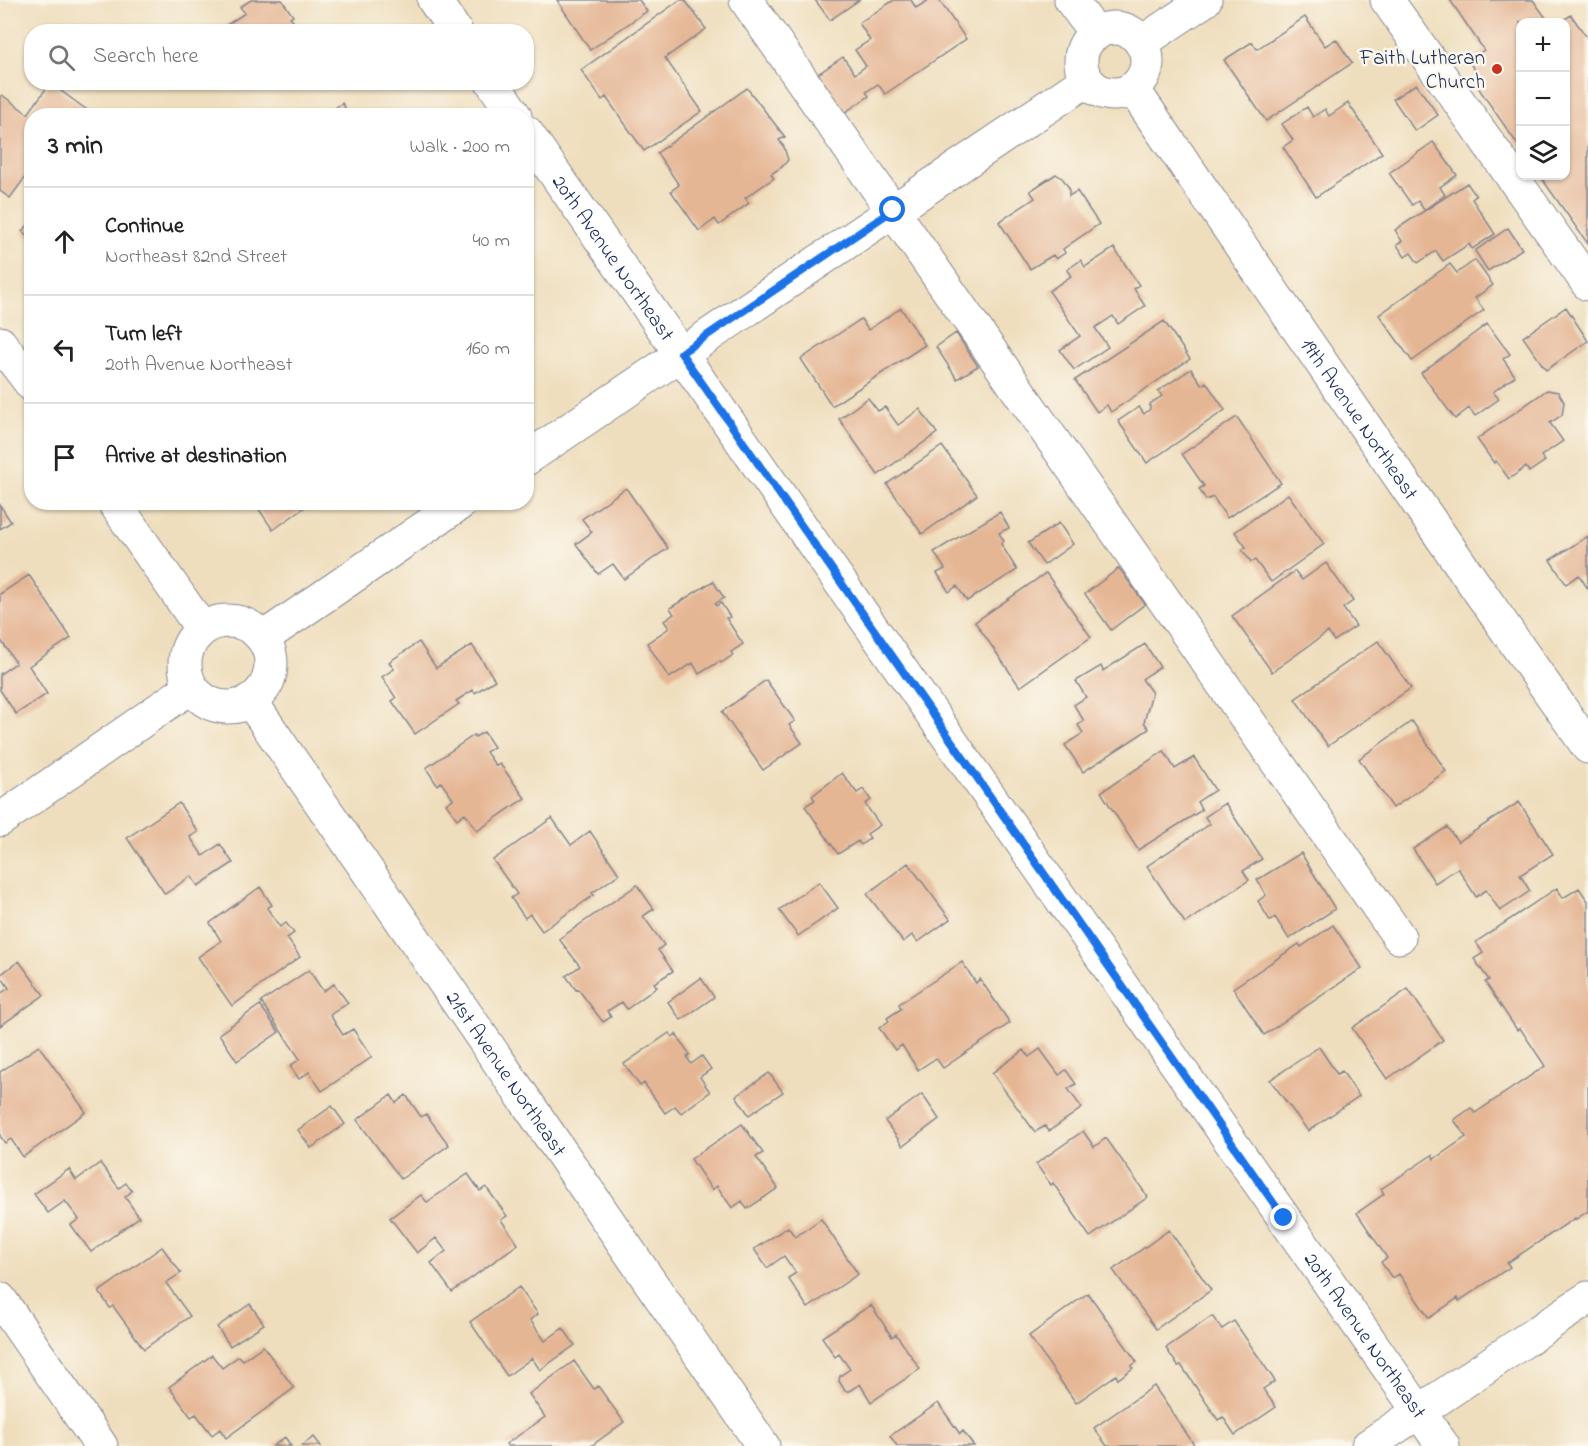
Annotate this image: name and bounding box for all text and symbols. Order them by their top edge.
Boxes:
map controls [1516,18,1570,180]
button: + [1516,18,1570,72]
search box [24,24,534,90]
icon: search [45,41,78,74]
text: Search here [93,41,198,73]
place label: Faith Lutheran Church [1359,44,1485,98]
marker: Faith Lutheran Church [1490,62,1504,76]
button: − [1516,72,1570,126]
button: layers [1516,126,1570,180]
text: 3 min [48,128,103,166]
text: Walk · 200 m [410,133,510,162]
street label: 20th Avenue Northeast [543,169,681,348]
route start [879,196,905,222]
text: Continue [105,211,184,243]
icon: ahead [48,225,81,258]
text: 40 m [473,227,510,256]
text: Northeast 82nd Street [105,243,287,272]
text: Turn left [105,319,182,351]
icon: left [48,333,81,366]
street label: 19th Avenue Northeast [1292,333,1424,507]
text: 160 m [466,335,510,364]
text: 20th Avenue Northeast [105,351,293,380]
icon: arrive [48,441,81,474]
text: Arrive at destination [105,441,287,473]
street label: 21st Avenue Northeast [437,985,573,1163]
route end [1270,1204,1296,1230]
street label: 20th Avenue Northeast [1295,1247,1433,1426]

